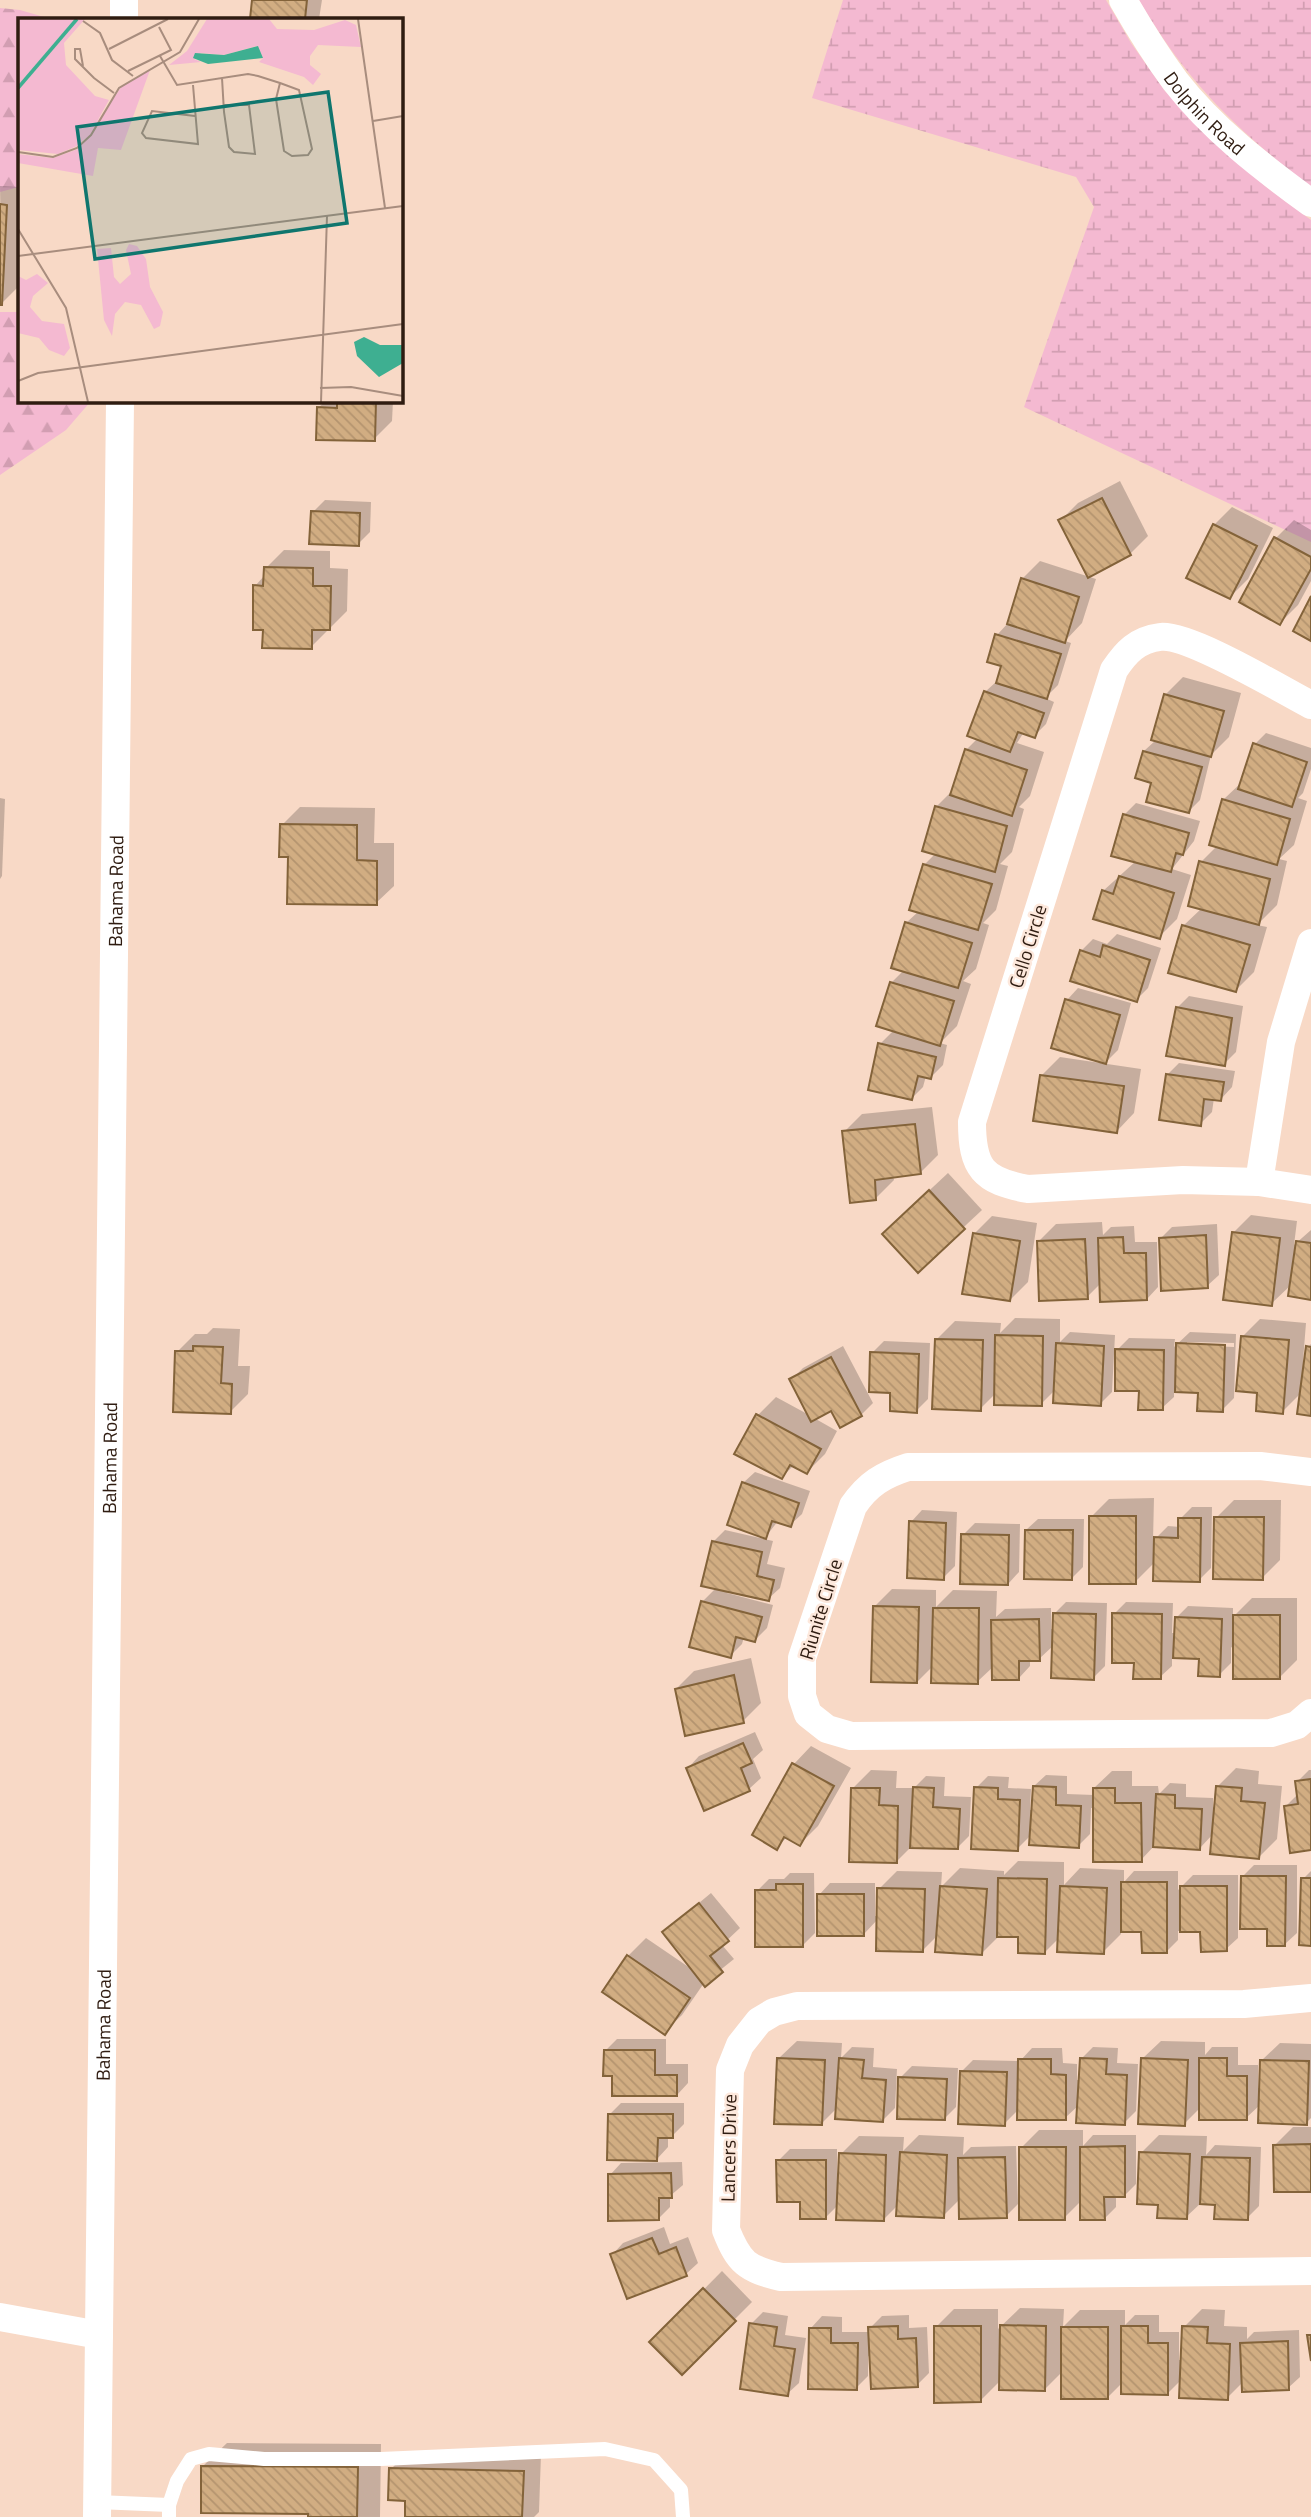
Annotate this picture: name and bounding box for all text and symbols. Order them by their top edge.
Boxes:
inset map [18,18,402,402]
street label: Dolphin Road [1158,65,1252,161]
street label: Bahama Road [100,835,130,947]
street label: Cello Circle [1001,901,1053,991]
street label: Bahama Road [93,1402,124,1514]
street label: Riunite Circle [791,1555,849,1663]
street label: Bahama Road [87,1969,117,2081]
street label: Lancers Drive [713,2094,743,2202]

